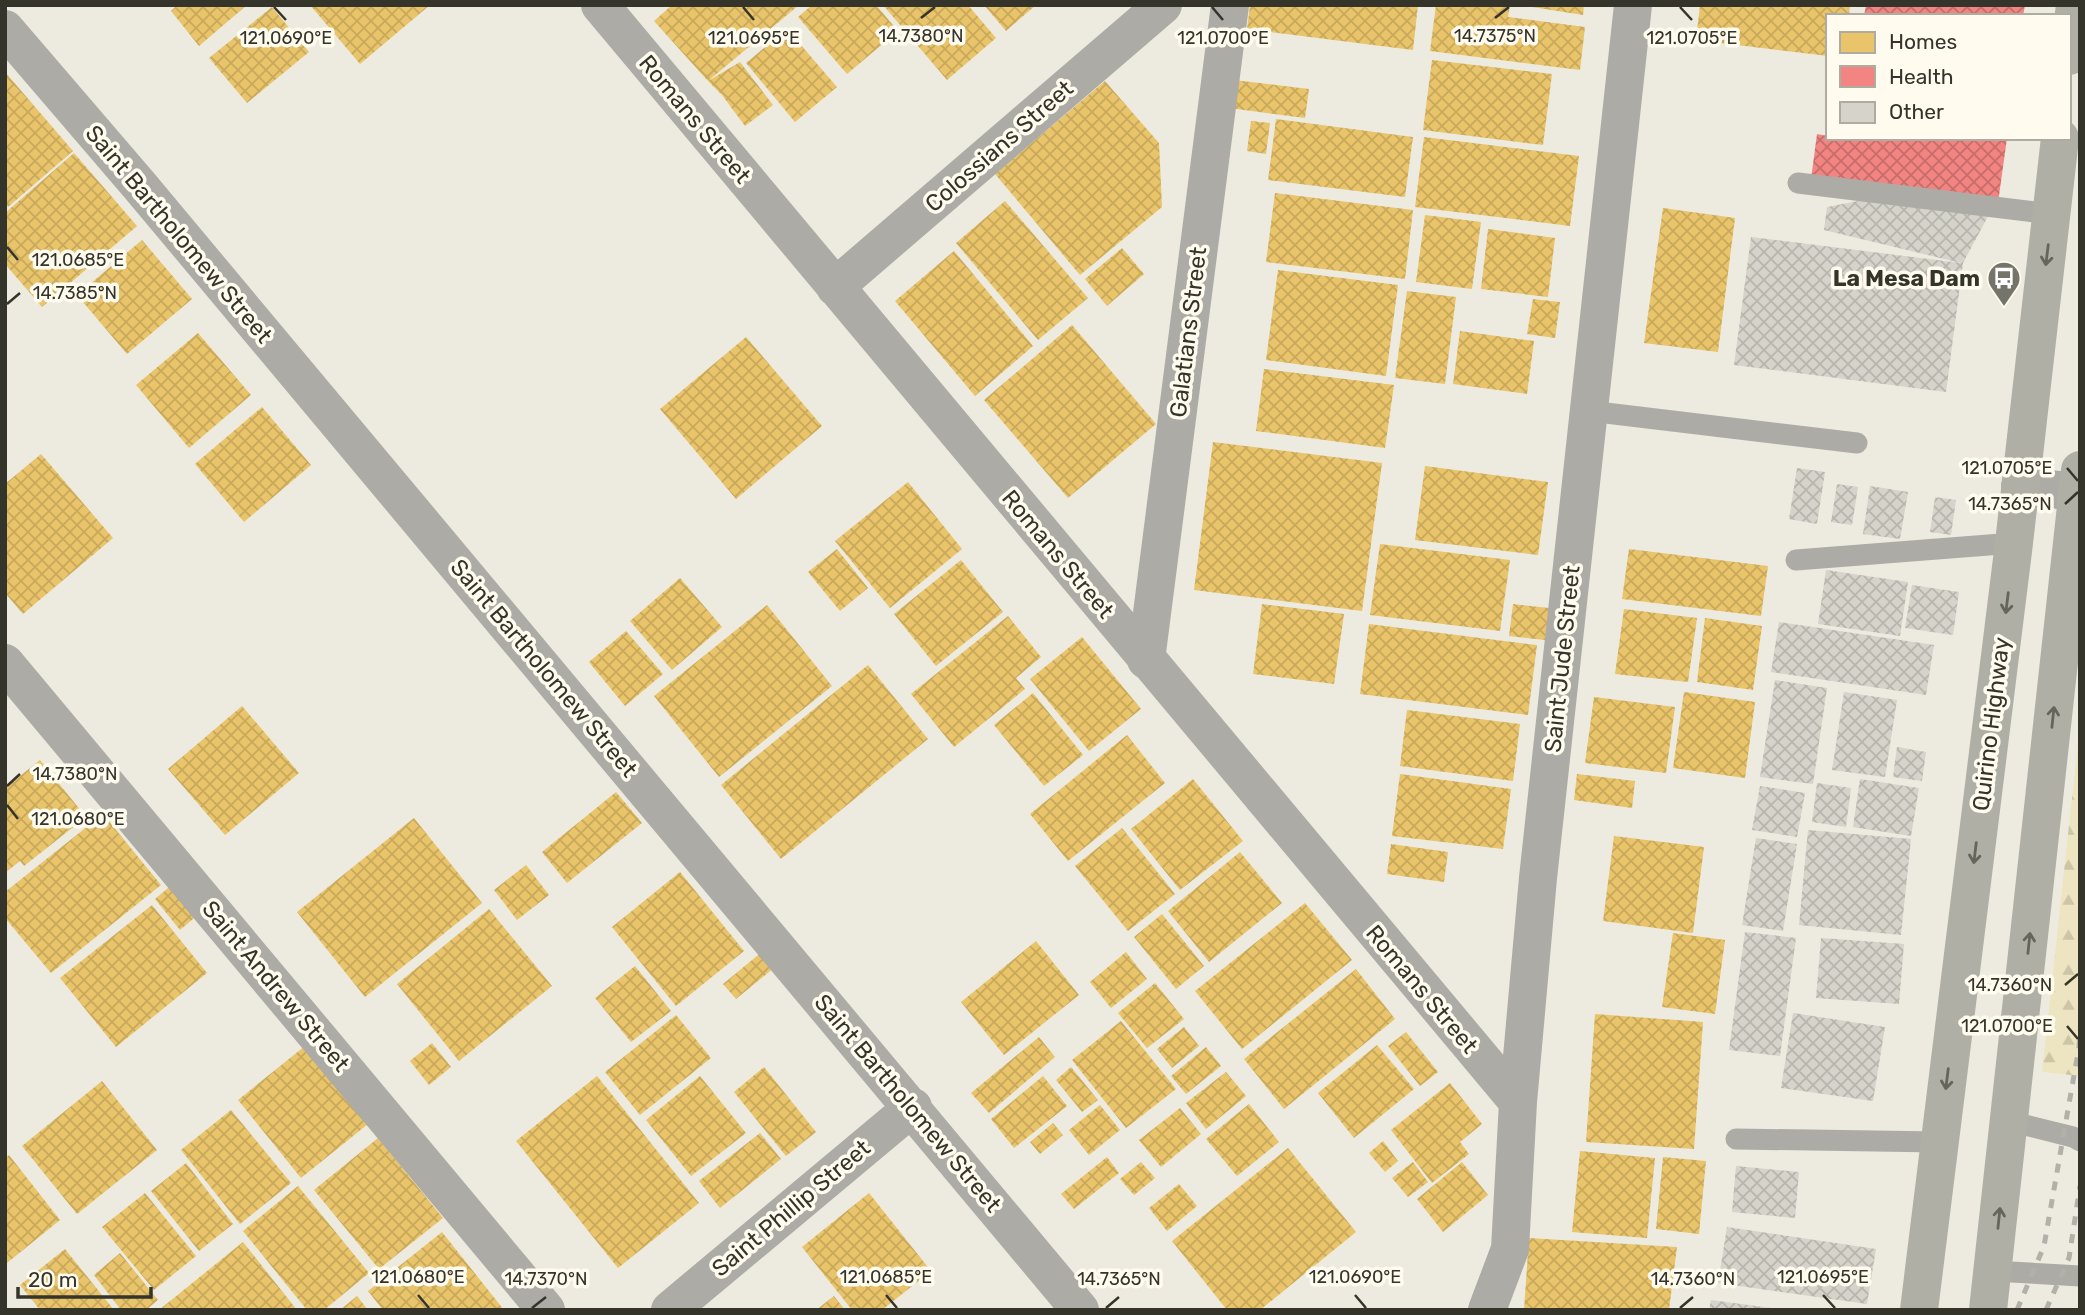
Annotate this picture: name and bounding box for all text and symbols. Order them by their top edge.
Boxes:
legend [1826,14,2071,140]
text: 14.7380°N [878,25,964,47]
text: 14.7375°N [1454,25,1536,47]
text: 121.0690°E [240,27,332,49]
text: 121.0695°E [708,27,800,49]
text: 121.0700°E [1177,27,1269,49]
text: 121.0705°E [1647,27,1737,49]
text: Homes [1889,29,1957,54]
street label: Romans Street [633,49,757,189]
text: Health [1889,64,1953,89]
street label: Colossians Street [919,74,1079,218]
text: Other [1889,99,1944,124]
street label: Saint Bartholomew Street [80,119,278,349]
one-way arrow [2040,243,2053,266]
street label: Galatians Street [1164,245,1212,419]
text: 121.0685°E [32,249,124,271]
bus stop icon: La Mesa Dam [1985,259,2023,308]
place label: La Mesa Dam [1833,264,1980,292]
text: 14.7385°N [33,282,117,304]
text: 121.0705°E [1962,457,2052,479]
street label: Romans Street [996,484,1120,624]
text: 14.7365°N [1968,493,2052,515]
street label: Saint Bartholomew Street [445,553,643,783]
street label: Saint Jude Street [1538,564,1586,754]
one-way arrow [2000,591,2013,614]
street label: Quirino Highway [1966,635,2016,812]
one-way arrow [2047,706,2060,728]
text: 14.7380°N [32,763,118,785]
text: 121.0680°E [31,808,125,830]
one-way arrow [1969,841,1982,864]
street label: Saint Andrew Street [196,895,356,1077]
street label: Romans Street [1360,919,1484,1059]
one-way arrow [2022,932,2035,955]
text: 14.7360°N [1968,974,2052,996]
street label: Saint Bartholomew Street [809,988,1007,1218]
text: 121.0700°E [1961,1015,2053,1037]
one-way arrow [1940,1067,1953,1089]
street label: Saint Phillip Street [706,1134,876,1282]
one-way arrow [1992,1207,2005,1229]
scale bar [18,1256,150,1300]
text: 121.0680°E [371,1266,465,1288]
text: 121.0685°E [840,1266,932,1288]
text: 121.0690°E [1309,1266,1401,1288]
text: 121.0695°E [1777,1266,1869,1288]
text: 20 m [28,1267,77,1292]
text: 14.7370°N [505,1268,587,1290]
text: 14.7365°N [1077,1268,1161,1290]
text: 14.7360°N [1651,1268,1735,1290]

